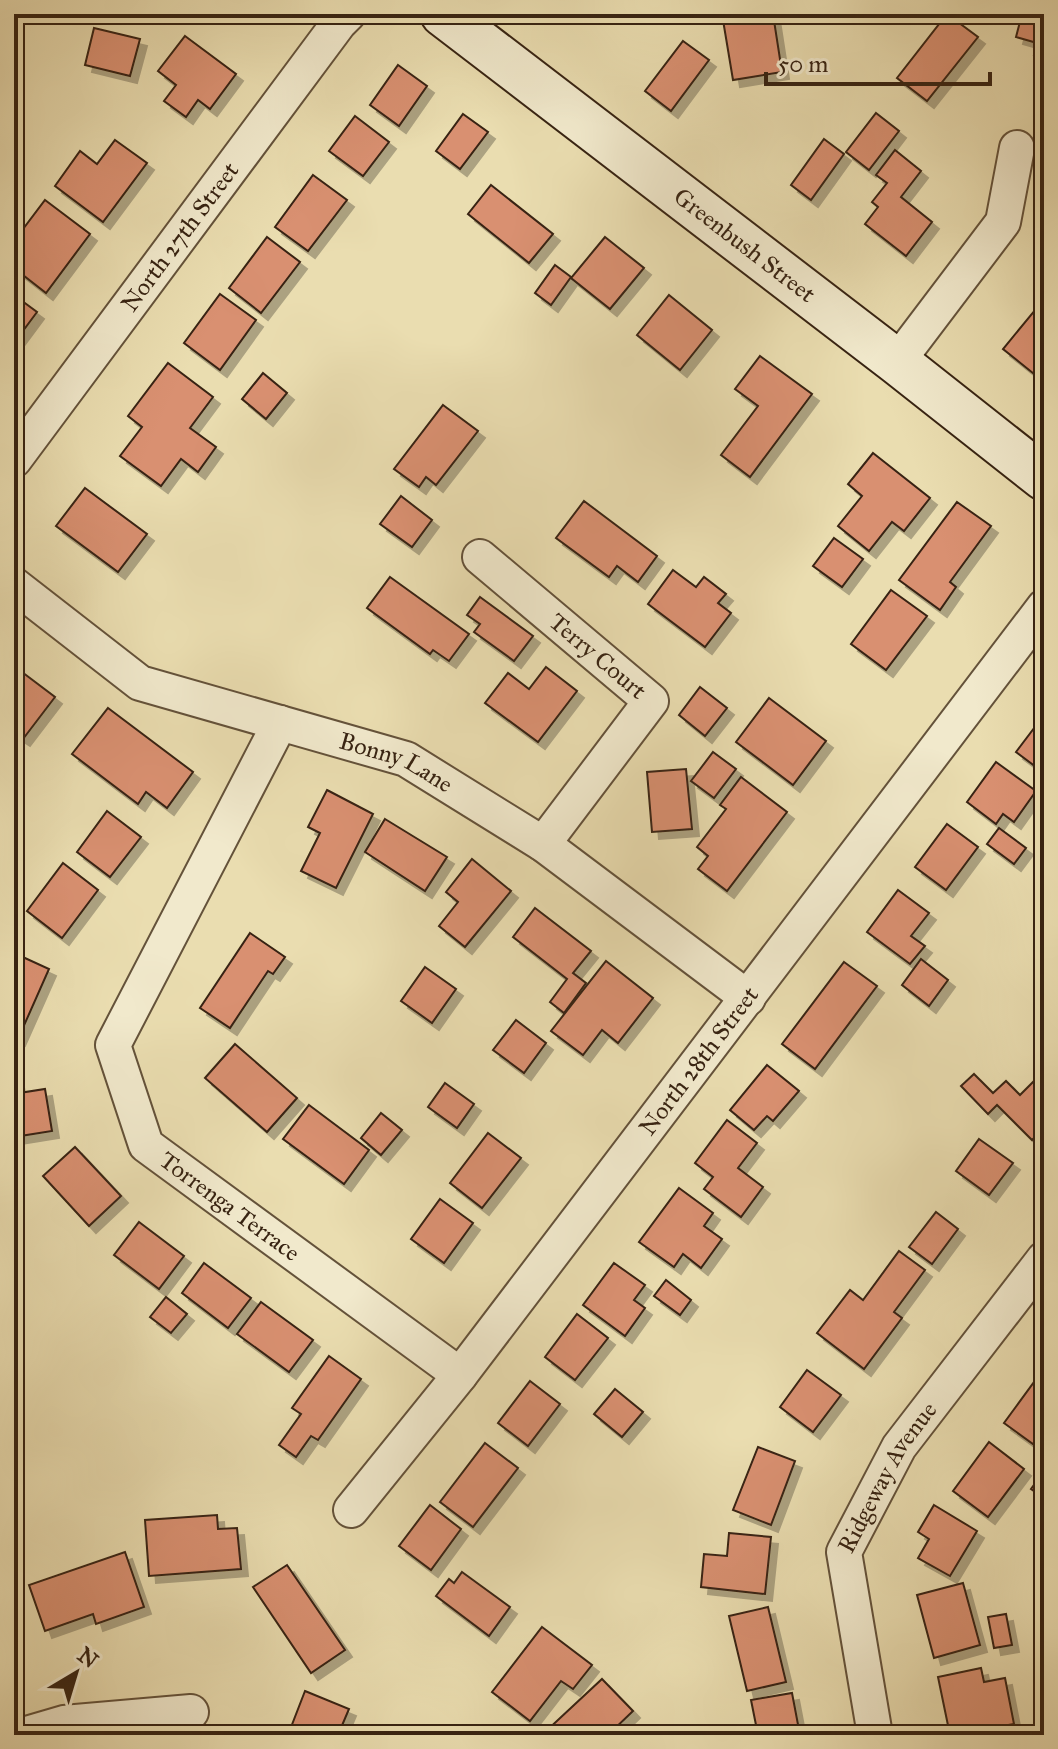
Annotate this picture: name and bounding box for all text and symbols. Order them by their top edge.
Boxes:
scale bar [766,36,990,86]
text: 50 m [778,49,828,79]
street label: North 27th Street [114,156,246,318]
street label: Greenbush Street [668,181,822,309]
street label: Terry Court [543,607,653,706]
street label: Bonny Lane [336,726,458,799]
street label: North 28th Street [633,980,765,1141]
street label: Torrenga Terrace [154,1145,306,1268]
street label: Ridgeway Avenue [831,1396,943,1558]
north arrow [36,1633,116,1713]
text: N [72,1641,104,1674]

